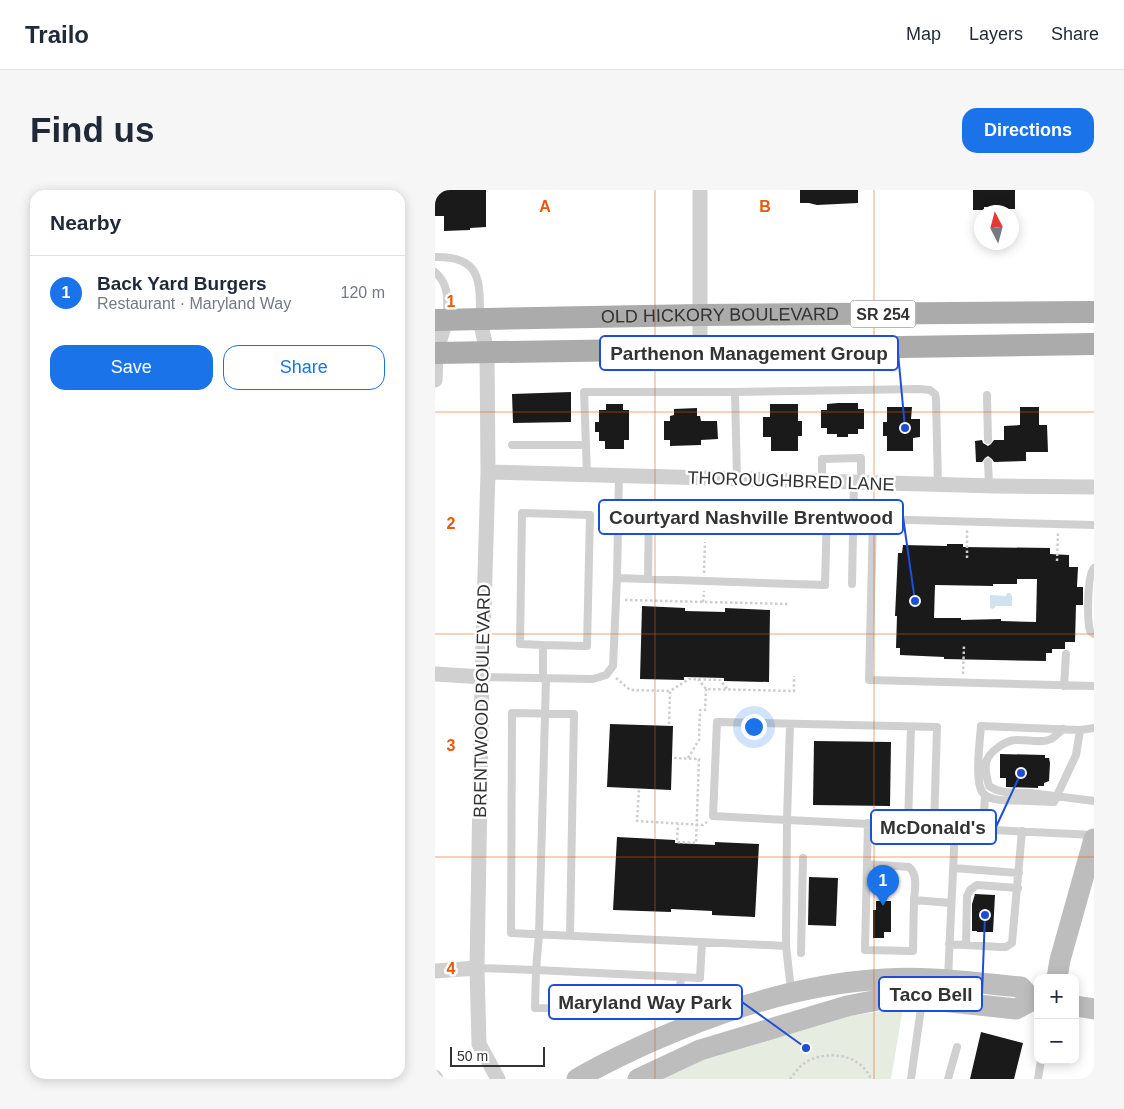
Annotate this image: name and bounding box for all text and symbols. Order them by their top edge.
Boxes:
text: Trailo [25,21,89,48]
text: Map [906,24,941,44]
text: Layers [969,24,1023,44]
text: Share [1051,24,1099,44]
button: Directions [962,108,1094,153]
text: Find us [30,110,154,149]
text: A [539,198,551,215]
text: B [759,198,771,215]
north arrow [974,205,1019,250]
text: Nearby [50,211,121,234]
text: Back Yard Burgers [97,273,267,294]
text: 1 [62,284,70,301]
text: 120 m [341,284,385,301]
text: 1 [447,293,456,310]
text: Restaurant · Maryland Way [97,295,291,312]
road number: SR 254 [851,300,915,328]
street label: OLD HICKORY BOULEVARD [601,304,839,327]
callout: Parthenon Management Group [600,336,898,370]
text: Parthenon Management Group [610,343,888,364]
button: Save [50,345,213,390]
button: Share [223,345,385,390]
street label: THOROUGHBRED LANE [687,467,895,495]
callout: Courtyard Nashville Brentwood [599,500,903,534]
text: Courtyard Nashville Brentwood [609,507,893,528]
text: 2 [447,515,456,532]
street label: BRENTWOOD BOULEVARD [470,584,494,818]
your location [741,714,767,740]
text: 3 [447,737,456,754]
callout: McDonald's [871,810,996,844]
text: McDonald's [880,817,986,838]
pin: 1 [867,865,899,906]
text: 4 [447,960,456,977]
map controls [1034,974,1079,1064]
button: + [1034,974,1079,1019]
callout: Taco Bell [879,977,982,1011]
text: Taco Bell [889,984,973,1005]
callout: Maryland Way Park [549,985,742,1019]
text: Maryland Way Park [558,992,732,1013]
button: − [1034,1019,1079,1064]
scale bar [450,1044,545,1067]
text: 50 m [457,1048,488,1064]

